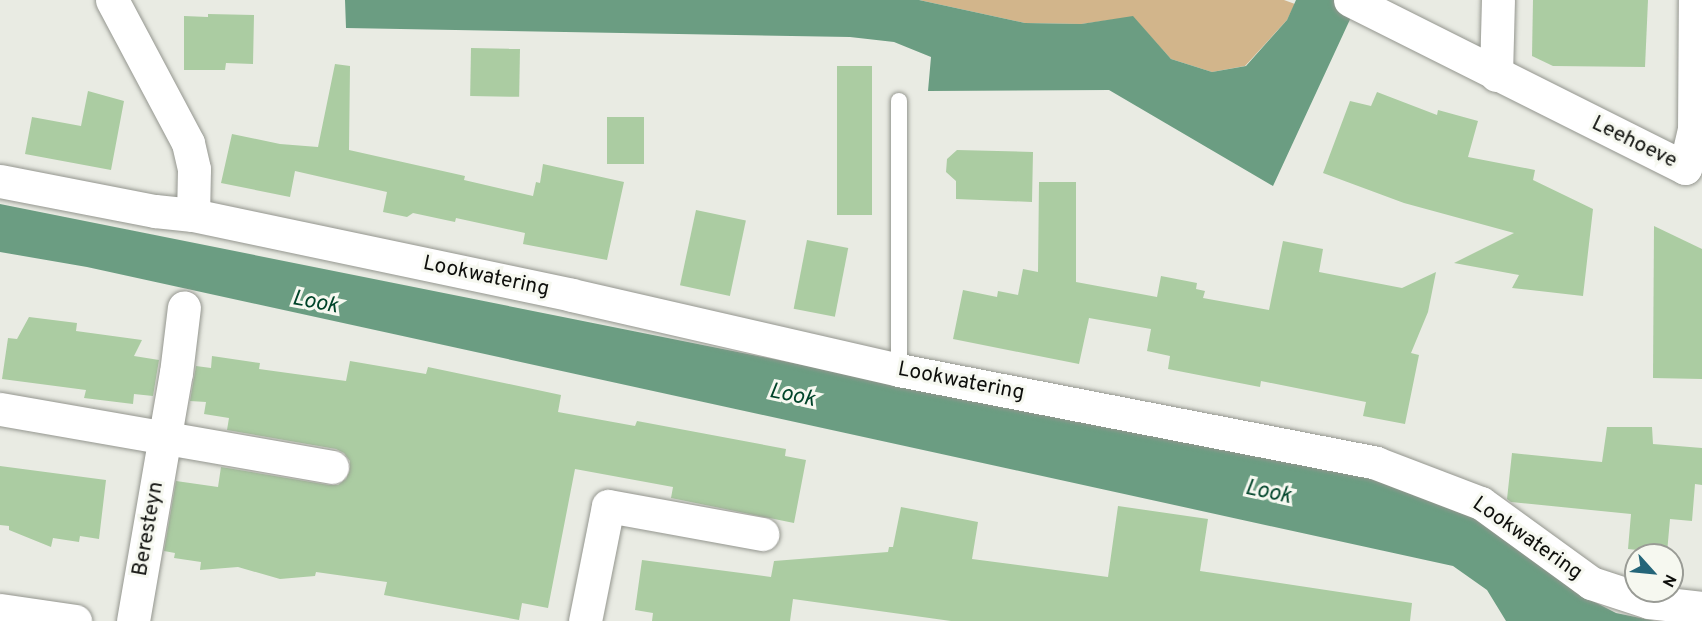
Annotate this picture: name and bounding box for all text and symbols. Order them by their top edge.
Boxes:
street label: Leehoeve [1587,112,1681,174]
street label: Lookwatering [421,251,551,303]
water label: Look [290,286,340,320]
street label: Lookwatering [896,357,1026,407]
water label: Look [767,378,817,414]
water label: Look [1243,475,1293,511]
street label: Beresteyn [128,480,170,578]
street label: Lookwatering [1467,492,1587,586]
north arrow [1624,543,1684,603]
text: N [1657,571,1680,590]

